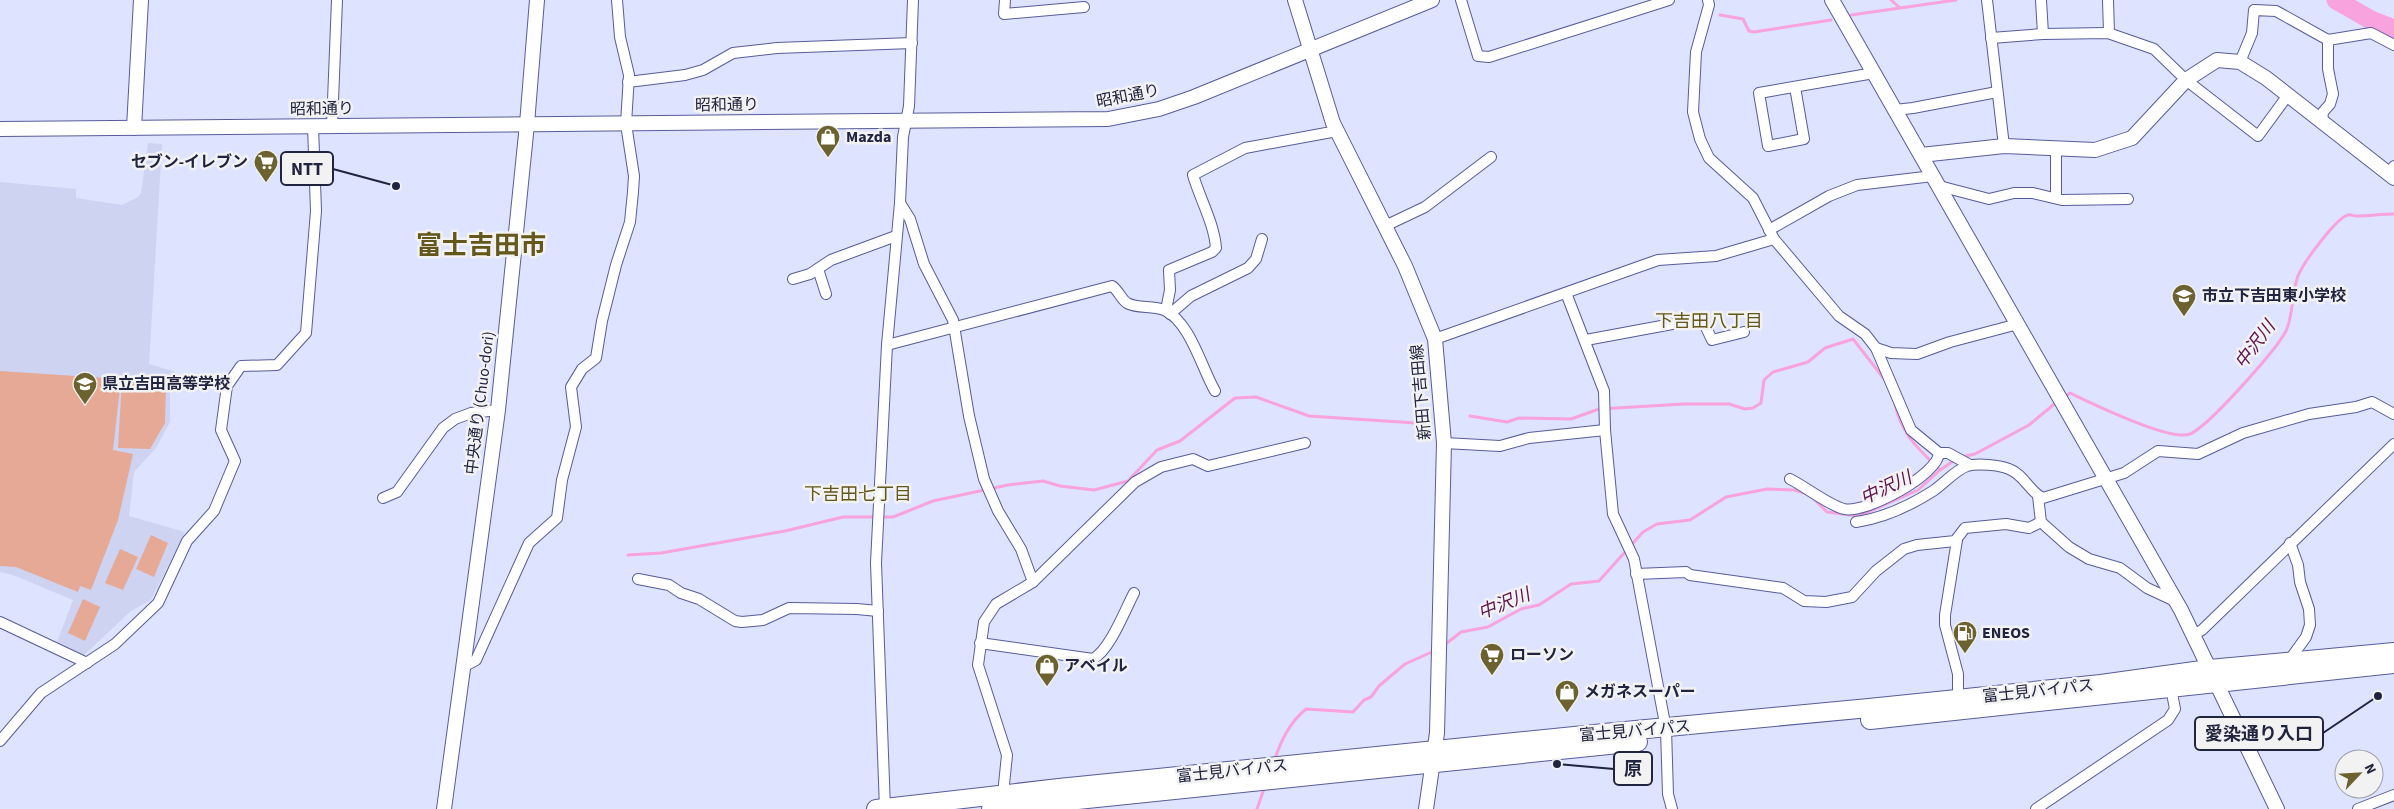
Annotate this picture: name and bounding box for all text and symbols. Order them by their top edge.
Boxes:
street label: 昭和通り [1094,79,1162,113]
street label: 昭和通り [695,93,759,117]
street label: 昭和通り [290,97,354,121]
shop icon: Mazda [815,124,841,158]
place label: Mazda [846,126,891,148]
supermarket icon: セブン-イレブン [253,149,279,183]
place label: セブン-イレブン [131,151,248,173]
callout: NTT [281,152,333,185]
text: NTT [291,157,323,182]
district label: 富士吉田市 [416,227,546,264]
school or university icon: 市立下吉田東小学校 [2171,283,2197,317]
place label: 市立下吉田東小学校 [2202,285,2346,307]
district label: 下吉田八丁目 [1655,309,1763,334]
water label: 中沢川 [2229,314,2282,374]
street label: 中央通り (Chuo-dori) [460,330,500,476]
street label: 新田下吉田線 [1406,343,1436,441]
school or university icon: 県立吉田高等学校 [72,371,98,405]
place label: 県立吉田高等学校 [102,373,230,395]
water label: 中沢川 [1856,464,1918,511]
district label: 下吉田七丁目 [804,482,912,507]
water label: 中沢川 [1474,582,1536,626]
fuel station icon: ENEOS [1952,620,1978,654]
place label: ENEOS [1982,622,2030,644]
supermarket icon: ローソン [1479,642,1505,676]
place label: ローソン [1510,644,1574,666]
shop icon: アベイル [1034,653,1060,687]
place label: アベイル [1064,655,1128,677]
street label: 富士見バイパス [1981,674,2095,708]
shop icon: メガネスーパー [1554,679,1580,713]
place label: メガネスーパー [1584,681,1696,703]
street label: 富士見バイパス [1578,715,1692,747]
callout: 愛染通り入口 [2195,717,2323,750]
text: 愛染通り入口 [2205,722,2313,747]
north arrow [2334,749,2384,799]
callout: 原 [1614,752,1652,785]
street label: 富士見バイパス [1175,754,1289,788]
text: 原 [1624,757,1642,782]
text: N [2359,760,2381,777]

